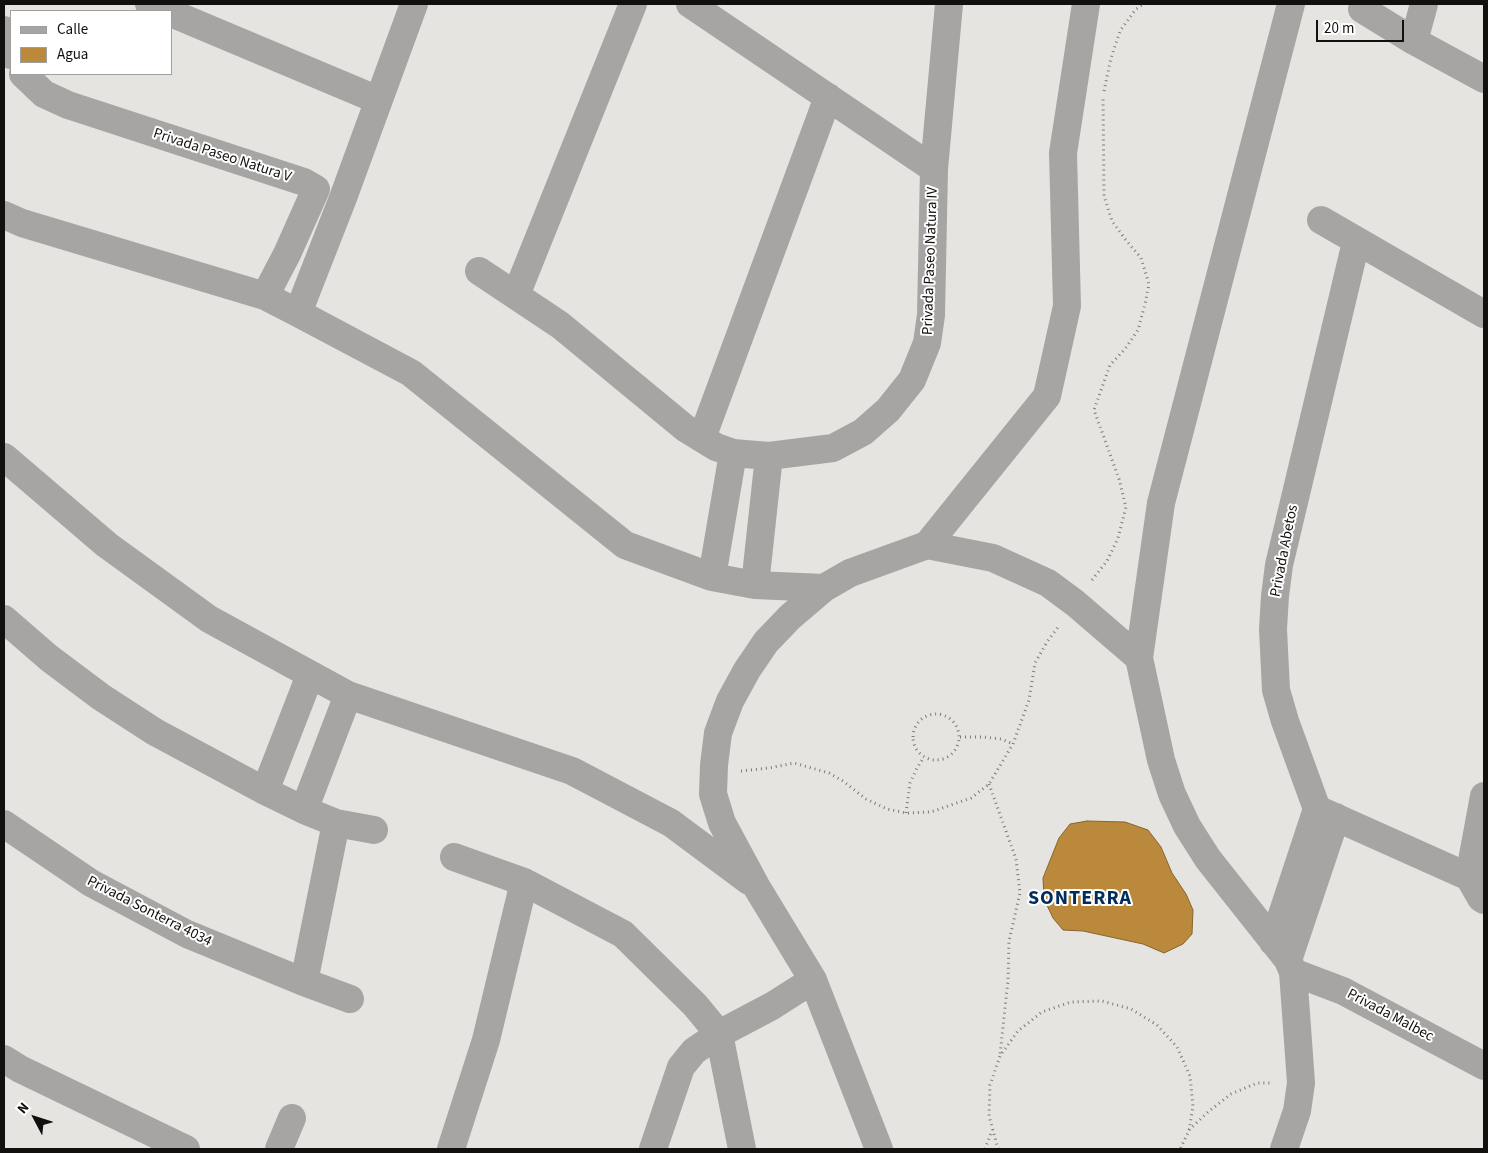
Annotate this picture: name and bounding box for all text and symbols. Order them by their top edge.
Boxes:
legend [10,10,172,75]
scale bar [1318,10,1406,42]
text: 20 m [1324,18,1354,39]
text: Calle [57,19,88,40]
text: Agua [57,44,88,65]
street label: Privada Paseo Natura V [151,125,293,187]
street label: Privada Paseo Natura IV [919,187,943,335]
street label: Privada Abetos [1267,503,1303,599]
street label: Privada Sonterra 4034 [84,873,214,951]
district label: SONTERRA [1027,888,1133,912]
street label: Privada Malbec [1344,986,1436,1046]
north arrow [10,1093,60,1143]
text: N [13,1098,34,1118]

